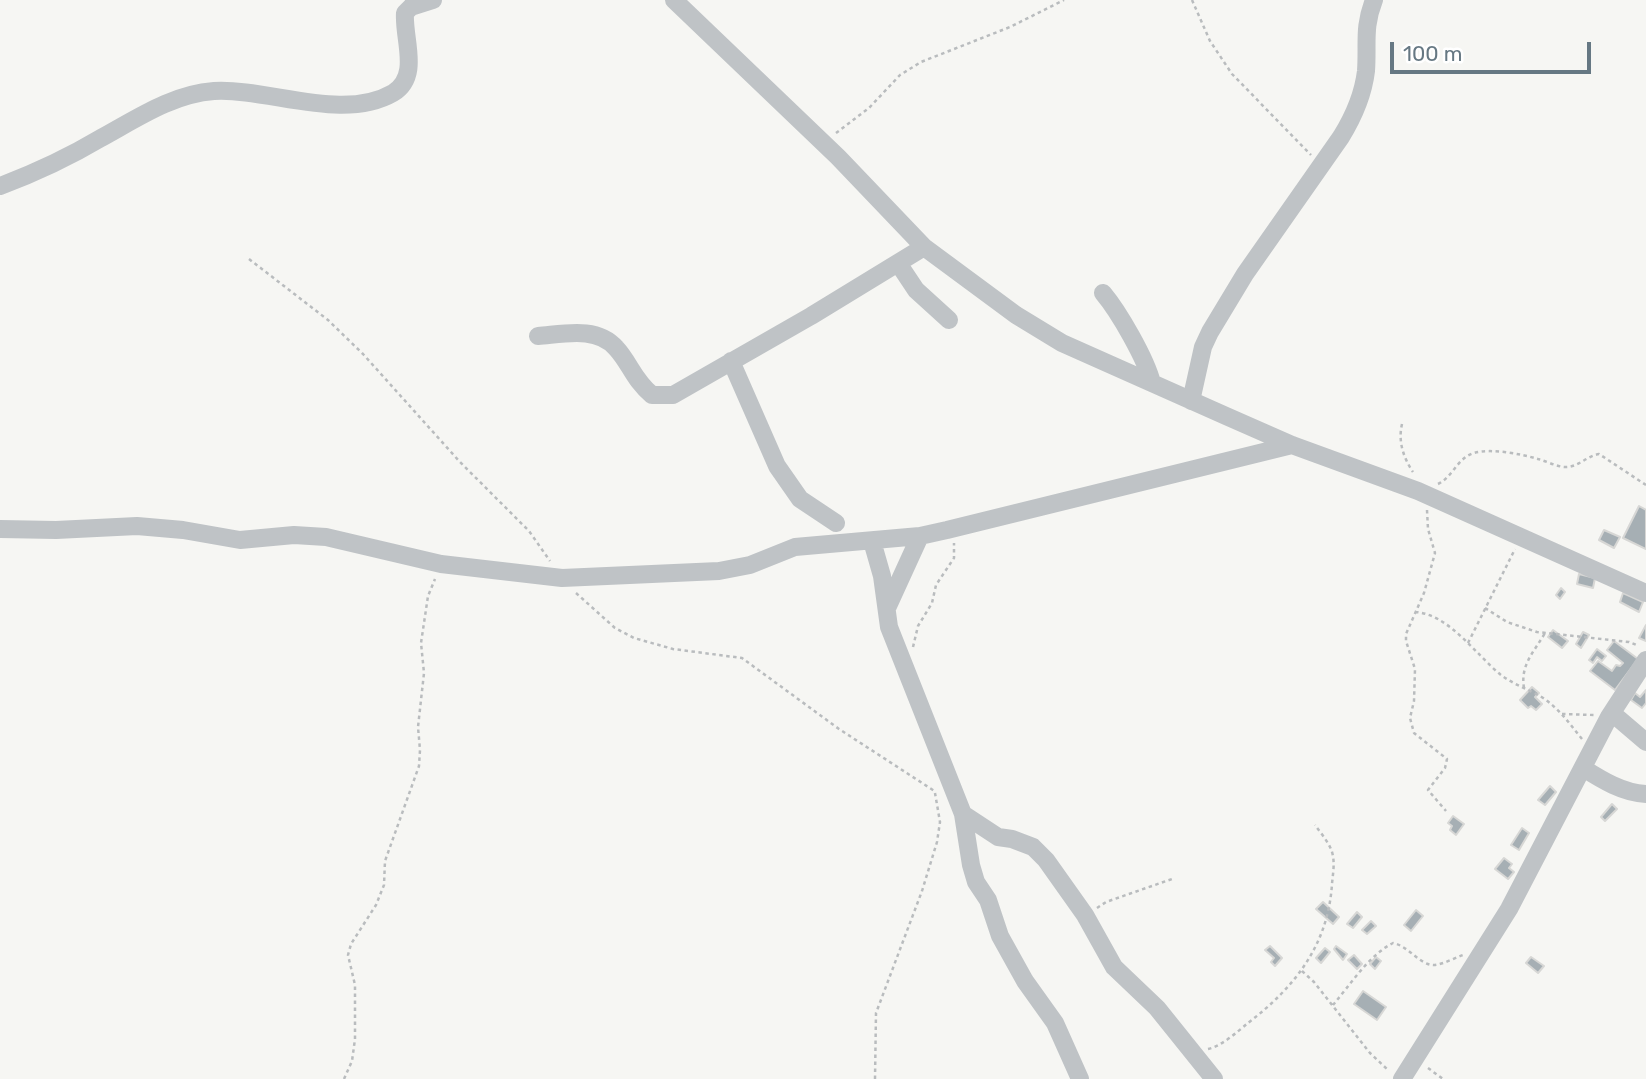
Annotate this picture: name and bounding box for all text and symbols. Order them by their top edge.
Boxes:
scale bar [1394,28,1595,72]
text: 100 m [1403,41,1462,66]

